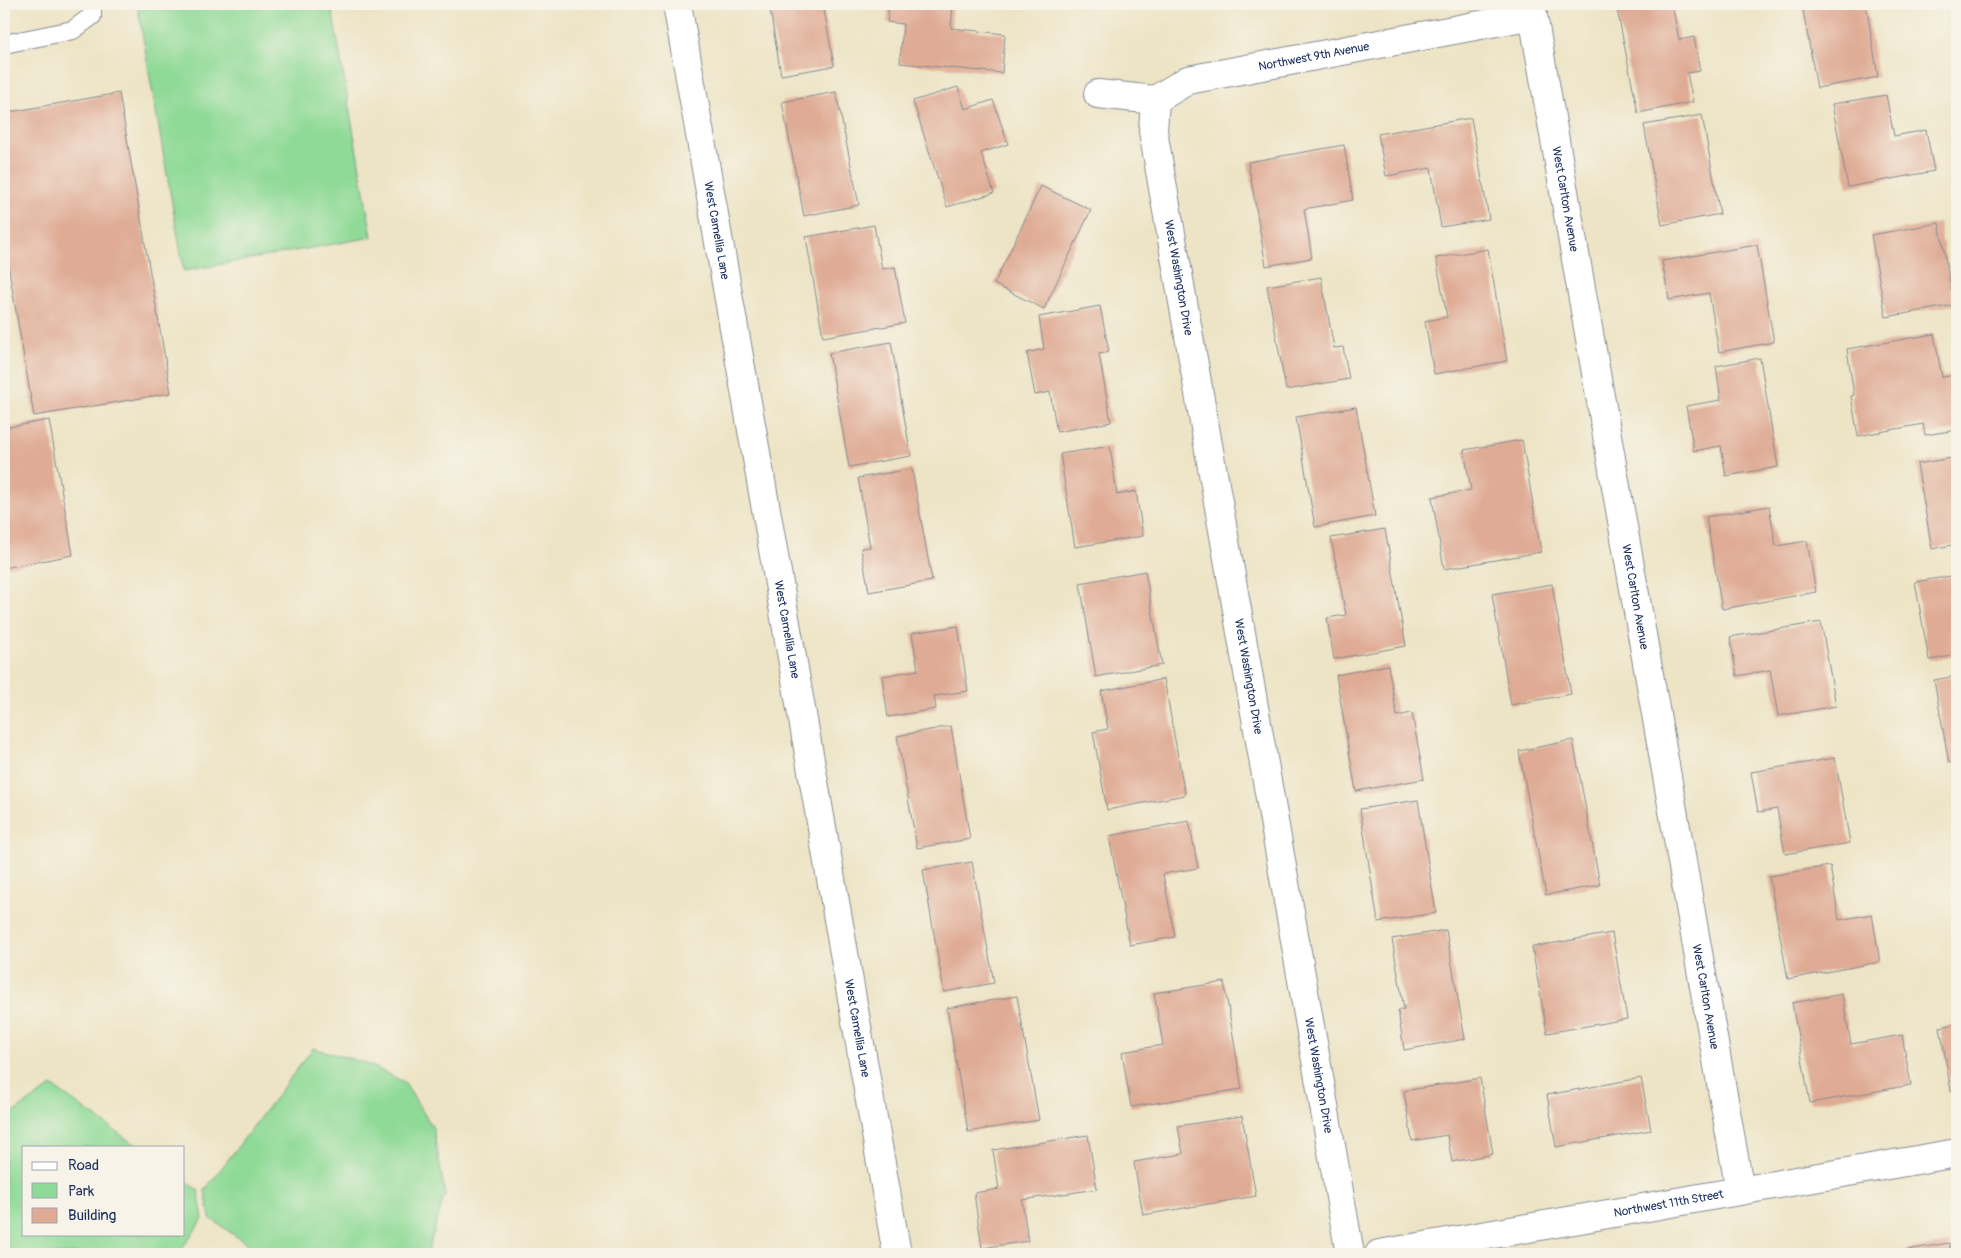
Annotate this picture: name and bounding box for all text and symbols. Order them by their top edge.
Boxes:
street label: Northwest 9th Avenue [1257,38,1371,74]
street label: West Carlton Avenue [1549,145,1582,253]
street label: West Camellia Lane [701,180,733,281]
street label: West Washington Drive [1161,219,1196,337]
street label: West Carlton Avenue [1619,543,1652,651]
street label: West Camellia Lane [771,579,803,680]
street label: West Washington Drive [1231,618,1266,736]
street label: West Carlton Avenue [1689,943,1722,1051]
street label: West Camellia Lane [841,978,873,1079]
street label: West Washington Drive [1301,1017,1336,1135]
legend [22,1146,185,1236]
text: Road [68,1156,99,1175]
text: Park [68,1182,95,1201]
street label: Northwest 11th Street [1613,1186,1725,1220]
text: Building [68,1206,116,1225]

